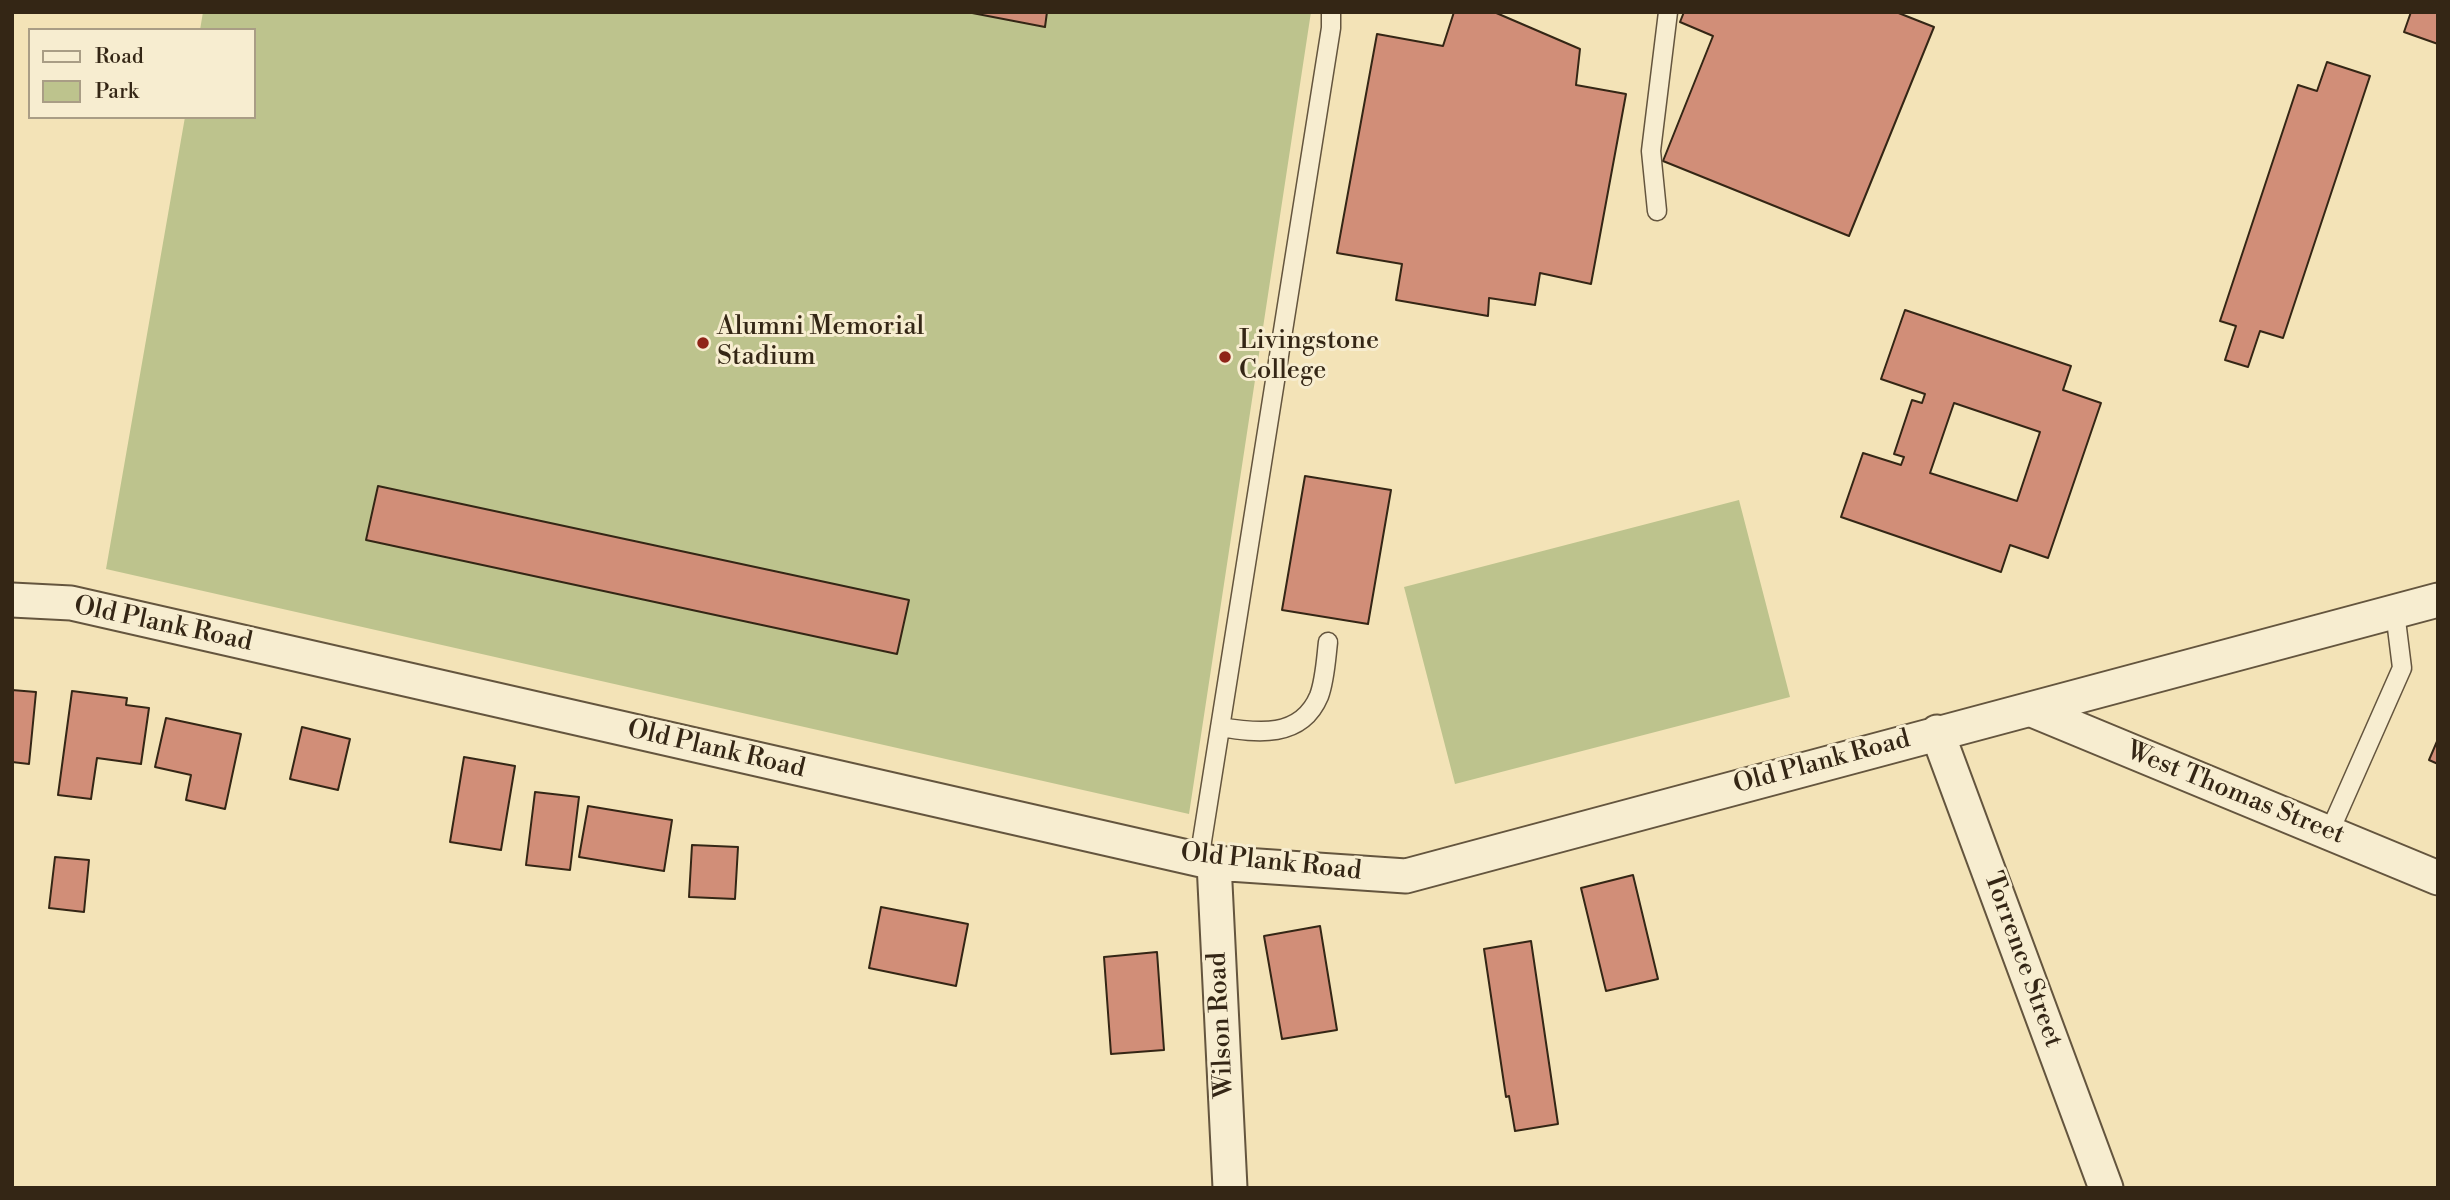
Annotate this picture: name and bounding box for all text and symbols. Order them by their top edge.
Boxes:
legend [28,28,256,119]
text: Road [95,44,144,70]
text: Park [95,79,139,105]
place label: Alumni Memorial Stadium [717,312,924,374]
place label: Livingstone College [1239,326,1379,388]
marker: Alumni Memorial Stadium [695,335,711,351]
marker: Livingstone College [1217,349,1233,365]
street label: Old Plank Road [71,591,255,659]
street label: Old Plank Road [624,714,808,786]
street label: Old Plank Road [1730,724,1914,802]
street label: West Thomas Street [2121,736,2349,852]
street label: Old Plank Road [1179,838,1363,888]
street label: Torrence Street [1976,868,2068,1052]
street label: Wilson Road [1203,951,1241,1099]

